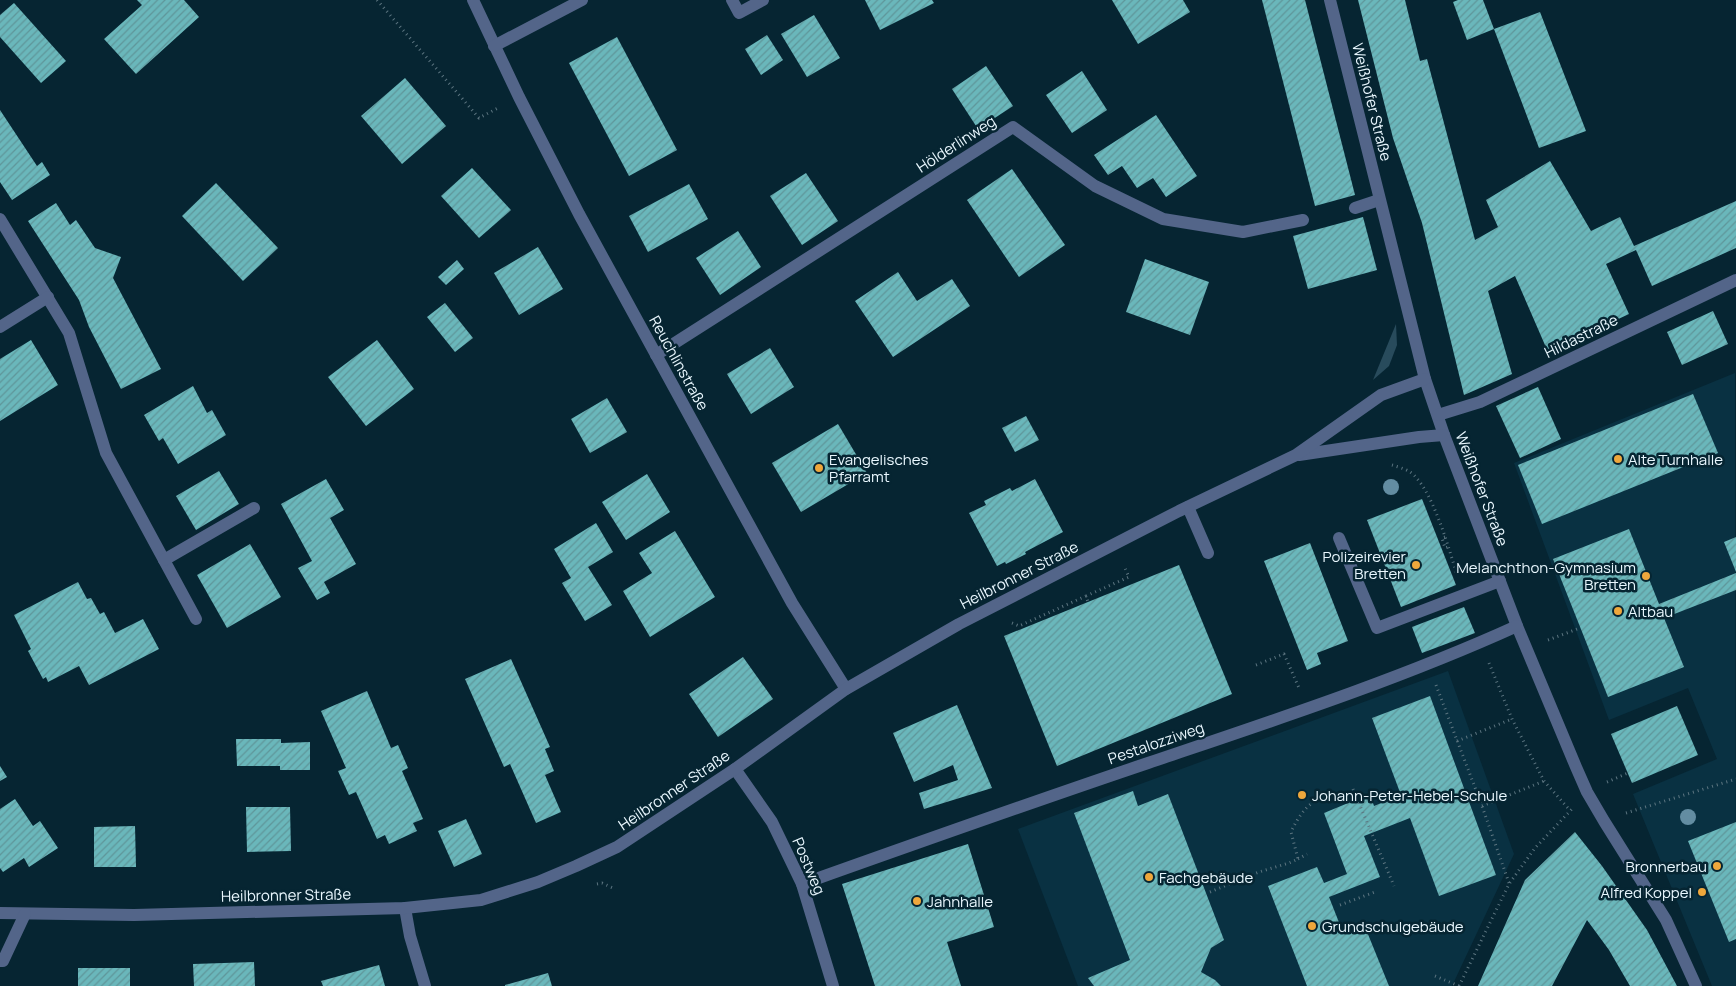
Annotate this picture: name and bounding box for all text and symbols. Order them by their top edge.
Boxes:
street label: Weißhofer Straße [1347,41,1397,163]
street label: Hölderlinweg [912,111,1000,177]
street label: Hildastraße [1541,309,1622,363]
street label: Reuchlinstraße [644,312,714,414]
street label: Weißhofer Straße [1451,429,1514,549]
place label: Evangelisches Pfarramt [829,449,928,487]
place label: Alte Turnhalle [1628,449,1723,470]
marker: Alte Turnhalle [1612,453,1624,465]
marker: Evangelisches Pfarramt [813,462,825,474]
street label: Heilbronner Straße [956,536,1082,614]
place label: Polizeirevier Bretten [1322,546,1407,584]
place label: Melanchthon-Gymnasium Bretten [1456,557,1636,595]
marker: Polizeirevier Bretten [1410,559,1422,571]
marker: Melanchthon-Gymnasium Bretten [1640,570,1652,582]
place label: Altbau [1628,601,1673,622]
marker: Altbau [1612,605,1624,617]
street label: Pestalozziweg [1105,717,1207,769]
street label: Heilbronner Straße [614,745,734,835]
place label: Johann-Peter-Hebel-Schule [1312,785,1508,806]
marker: Johann-Peter-Hebel-Schule [1296,789,1308,801]
street label: Postweg [788,834,830,898]
place label: Bronnerbau [1626,856,1707,877]
marker: Bronnerbau [1711,860,1723,872]
place label: Fachgebäude [1159,867,1253,888]
marker: Fachgebäude [1143,871,1155,883]
place label: Alfred Koppel [1601,882,1692,903]
street label: Heilbronner Straße [221,883,352,907]
marker: Alfred Koppel [1696,886,1708,898]
place label: Jahnhalle [927,891,993,912]
marker: Jahnhalle [911,895,923,907]
place label: Grundschulgebäude [1322,916,1464,937]
marker: Grundschulgebäude [1306,920,1318,932]

